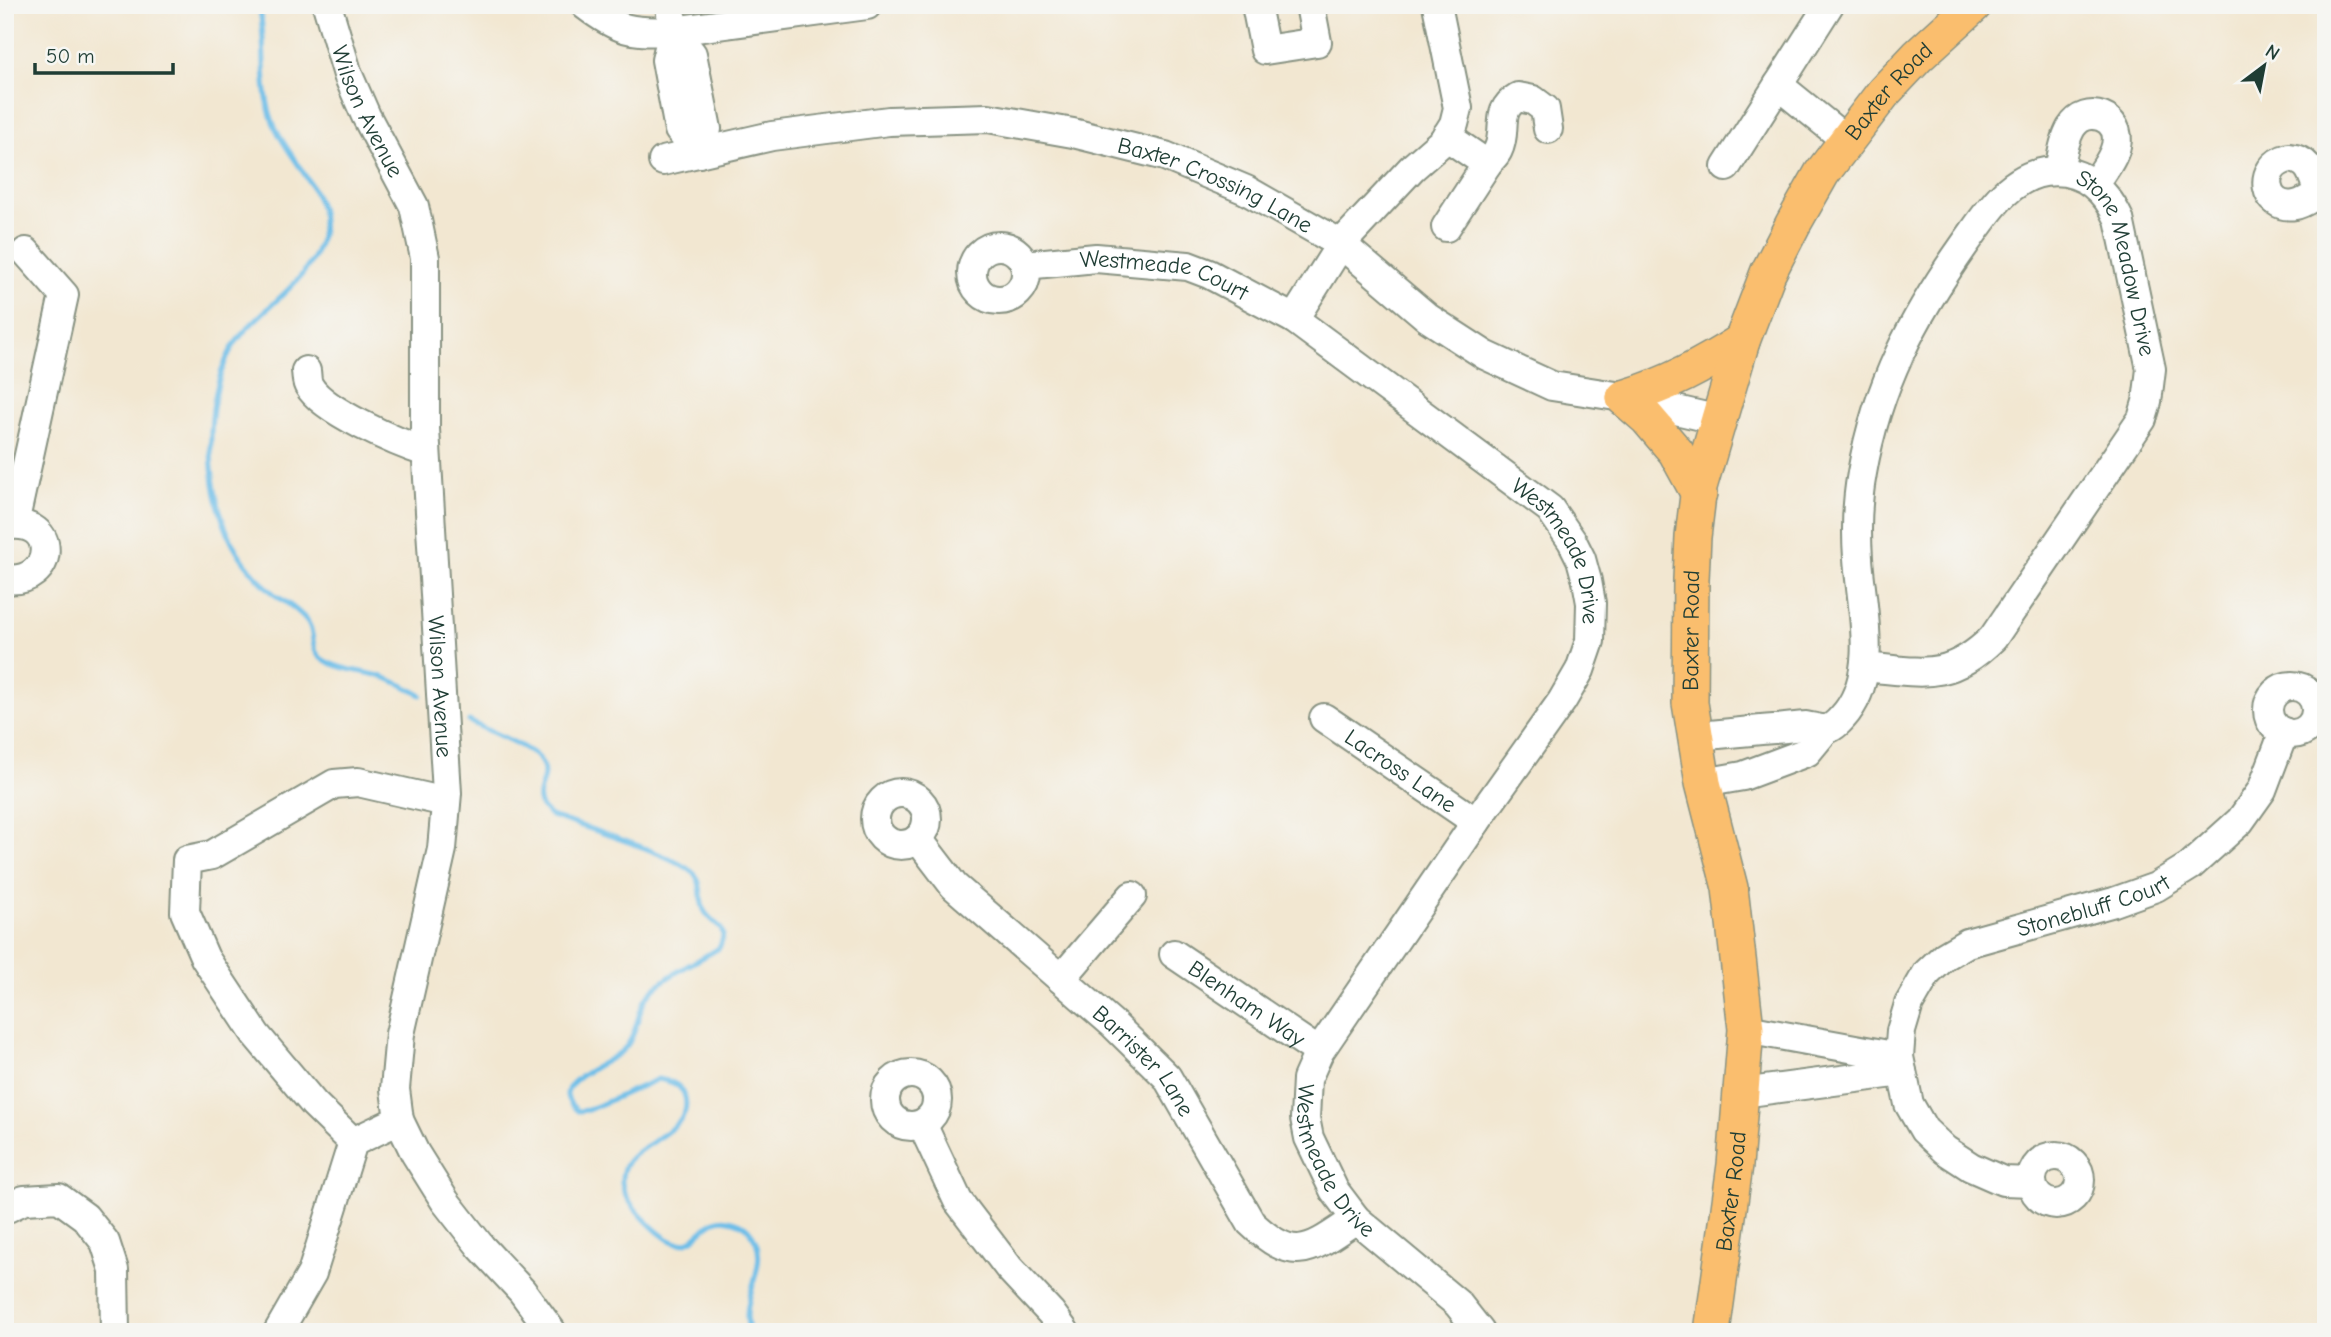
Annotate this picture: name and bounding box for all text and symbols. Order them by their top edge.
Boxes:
scale bar [35,32,173,76]
north arrow [2230,32,2300,102]
street label: Baxter Road [1839,36,1938,145]
text: N [2261,40,2284,65]
street label: Wilson Avenue [326,42,410,182]
text: 50 m [46,44,95,68]
street label: Baxter Crossing Lane [1115,131,1317,239]
street label: Stone Meadow Drive [2072,164,2161,358]
street label: Westmeade Court [1079,244,1254,307]
street label: Westmeade Drive [1507,472,1605,625]
street label: Baxter Road [1677,569,1705,691]
street label: Wilson Avenue [423,615,458,758]
street label: Lacross Lane [1340,723,1462,818]
street label: Stonebluff Court [2014,868,2176,942]
street label: Blenham Way [1183,954,1311,1053]
street label: Barrister Lane [1087,999,1200,1121]
street label: Westmeade Drive [1291,1083,1381,1243]
street label: Baxter Road [1710,1130,1751,1253]

